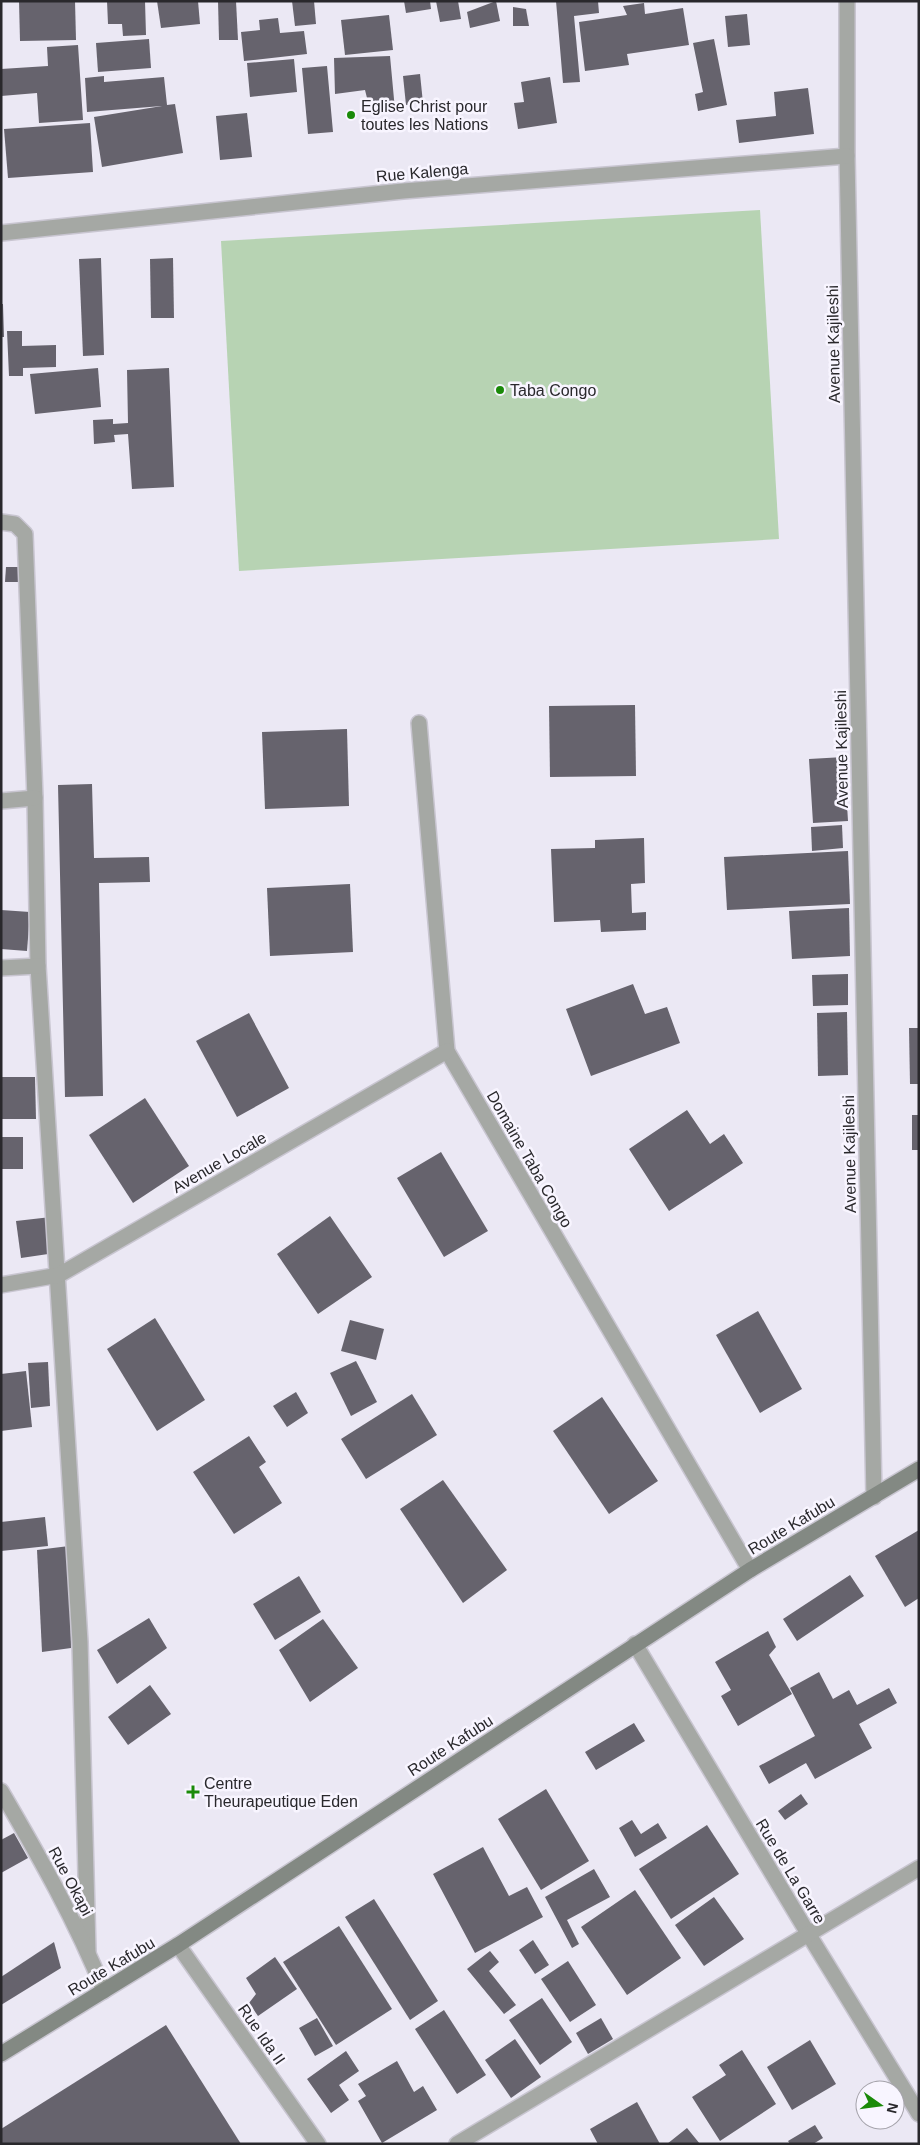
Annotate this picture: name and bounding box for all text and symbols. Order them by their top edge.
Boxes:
place label: Eglise Christ pour toutes les Nations [361,98,488,133]
marker: Eglise Christ pour toutes les Nations [345,109,357,121]
street label: Rue Kalenga [375,160,469,185]
street label: Avenue Kajileshi [824,285,843,403]
place label: Taba Congo [510,382,596,399]
marker: Taba Congo [494,384,506,396]
street label: Avenue Kajileshi [832,690,851,808]
street label: Domaine Taba Congo [484,1088,576,1230]
street label: Avenue Kajileshi [840,1095,859,1213]
street label: Avenue Locale [169,1129,269,1196]
street label: Route Kafubu [745,1493,838,1558]
street label: Route Kafubu [405,1712,496,1779]
place label: Centre Theurapeutique Eden [204,1775,358,1810]
marker: Centre Theurapeutique Eden [186,1785,200,1799]
street label: Rue de La Garre [753,1816,829,1927]
street label: Rue Okapi [45,1844,96,1919]
street label: Route Kafubu [65,1934,158,1999]
street label: Rue Ida II [235,2001,288,2068]
north arrow [855,2080,905,2130]
text: N [884,2101,902,2115]

